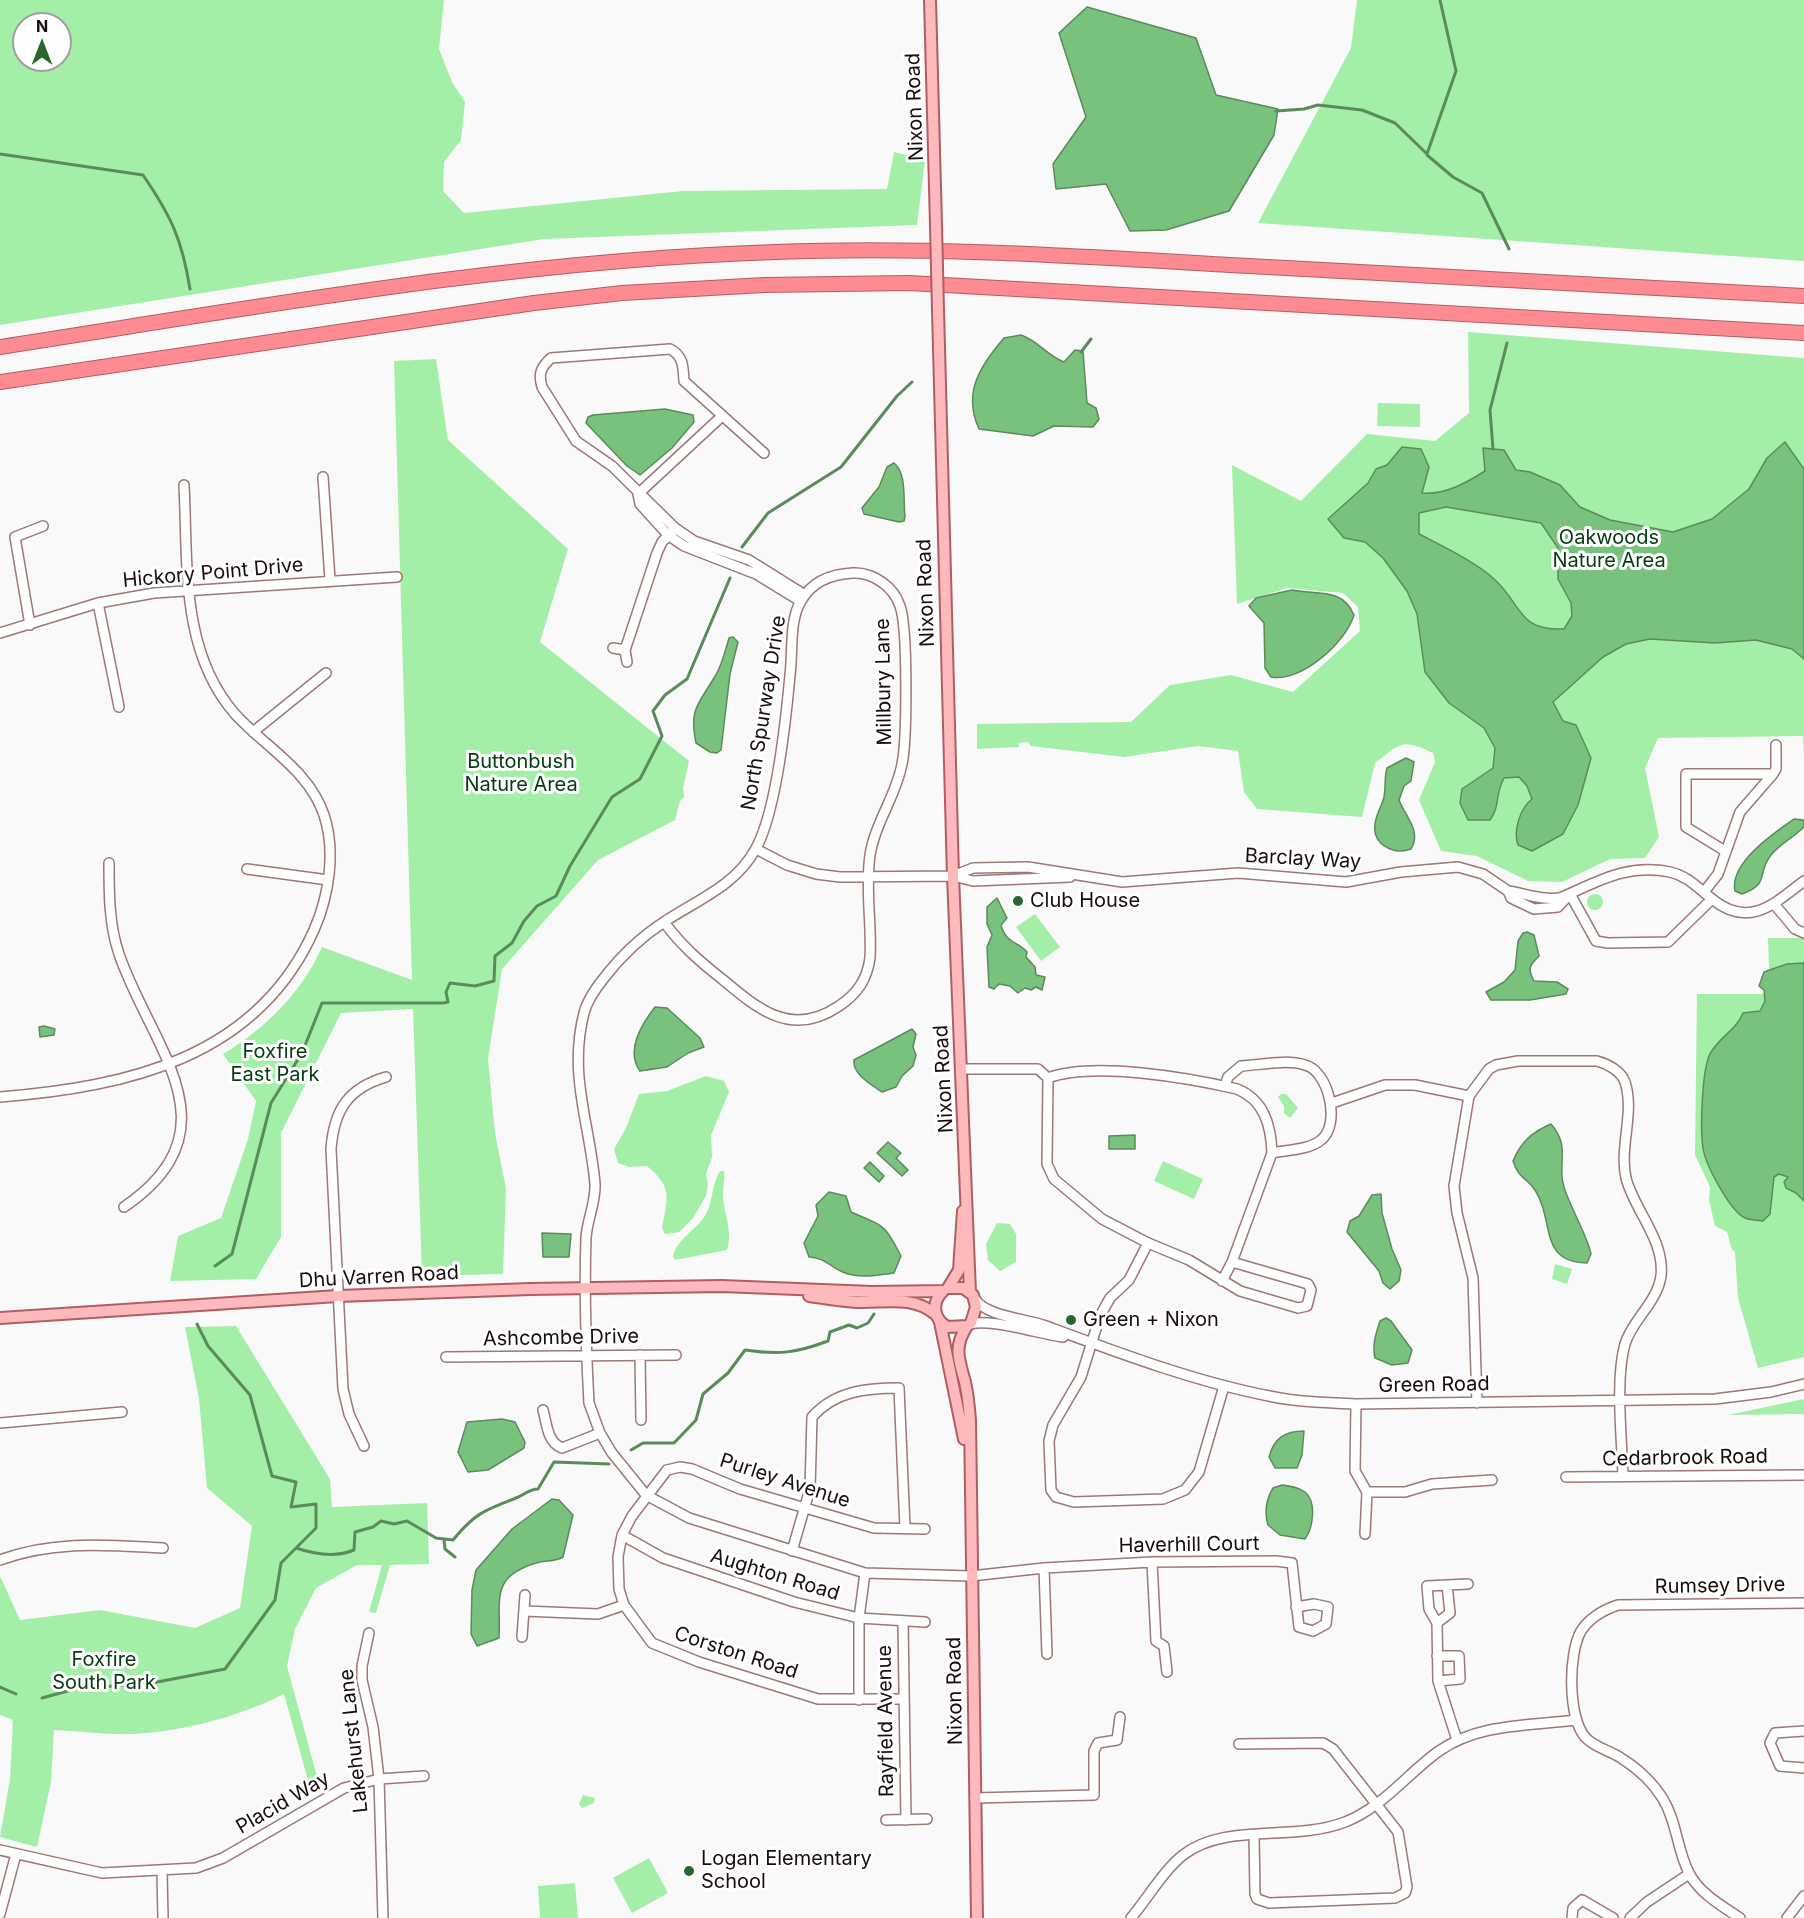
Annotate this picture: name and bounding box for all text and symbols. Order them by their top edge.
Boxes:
north arrow [12,12,72,72]
text: N [36,16,48,36]
street label: Nixon Road [901,53,929,161]
park label: Oakwoods Nature Area [1552,526,1666,573]
street label: Nixon Road [912,539,940,647]
street label: Hickory Point Drive [122,553,304,593]
street label: North Spurway Drive [737,614,791,812]
street label: Millbury Lane [871,618,897,746]
park label: Buttonbush Nature Area [464,750,578,797]
street label: Barclay Way [1244,844,1362,874]
place label: Club House [1030,889,1140,913]
marker: Club House [1011,894,1025,908]
street label: Nixon Road [929,1024,959,1134]
park label: Foxfire East Park [231,1040,319,1087]
street label: Dhu Varren Road [298,1261,460,1293]
place label: Green + Nixon [1083,1308,1219,1332]
marker: Green + Nixon [1064,1313,1078,1327]
street label: Ashcombe Drive [483,1325,639,1351]
street label: Green Road [1378,1372,1490,1398]
street label: Cedarbrook Road [1602,1445,1768,1471]
street label: Purley Avenue [717,1449,853,1513]
street label: Haverhill Court [1118,1532,1260,1558]
street label: Aughton Road [708,1544,842,1606]
street label: Rumsey Drive [1655,1573,1785,1599]
street label: Corston Road [671,1622,801,1684]
street label: Nixon Road [942,1637,968,1745]
street label: Rayfield Avenue [873,1645,899,1797]
park label: Foxfire South Park [52,1648,156,1695]
street label: Lakehurst Lane [335,1668,373,1814]
street label: Placid Way [232,1767,334,1839]
place label: Logan Elementary School [701,1847,872,1894]
marker: Logan Elementary School [682,1864,696,1878]

